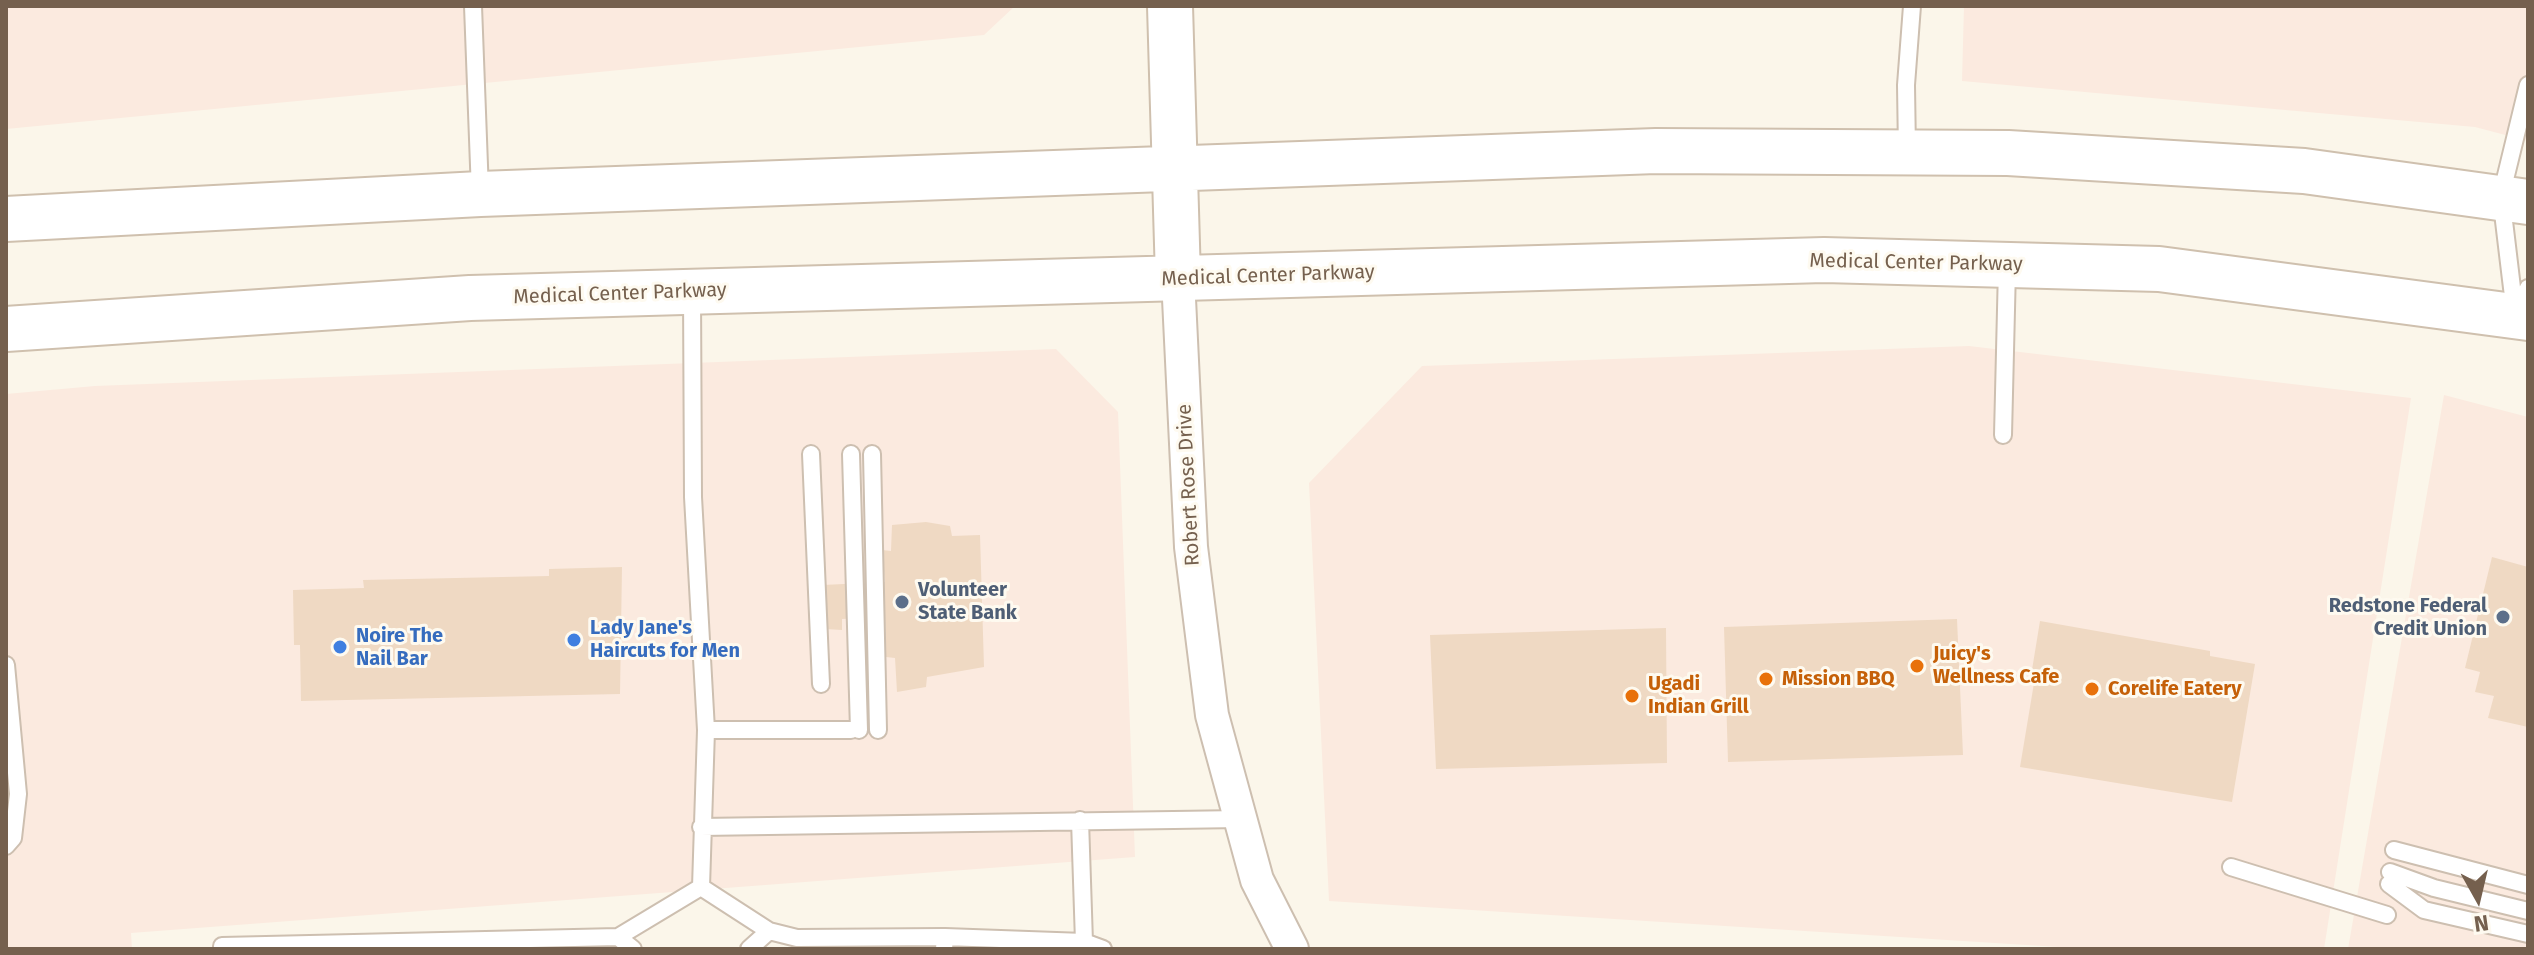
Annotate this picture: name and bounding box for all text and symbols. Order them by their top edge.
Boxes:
street label: Medical Center Parkway [1809,249,2023,277]
street label: Medical Center Parkway [1161,260,1375,292]
street label: Medical Center Parkway [513,278,727,310]
street label: Robert Rose Drive [1173,403,1205,567]
place label: Volunteer State Bank [918,578,1017,625]
marker: Volunteer State Bank [893,593,911,611]
place label: Redstone Federal Credit Union [2329,594,2487,641]
marker: Redstone Federal Credit Union [2494,608,2512,626]
place label: Lady Jane's Haircuts for Men [590,616,740,663]
place label: Noire The Nail Bar [356,624,443,671]
marker: Lady Jane's Haircuts for Men [565,631,583,649]
marker: Noire The Nail Bar [331,638,349,656]
place label: Juicy's Wellness Cafe [1933,642,2059,689]
marker: Juicy's Wellness Cafe [1908,657,1926,675]
place label: Mission BBQ [1782,667,1895,691]
marker: Mission BBQ [1757,670,1775,688]
place label: Ugadi Indian Grill [1648,672,1749,719]
place label: Corelife Eatery [2108,677,2242,701]
marker: Corelife Eatery [2083,680,2101,698]
marker: Ugadi Indian Grill [1623,687,1641,705]
north arrow [2438,859,2518,939]
text: N [2472,909,2491,938]

